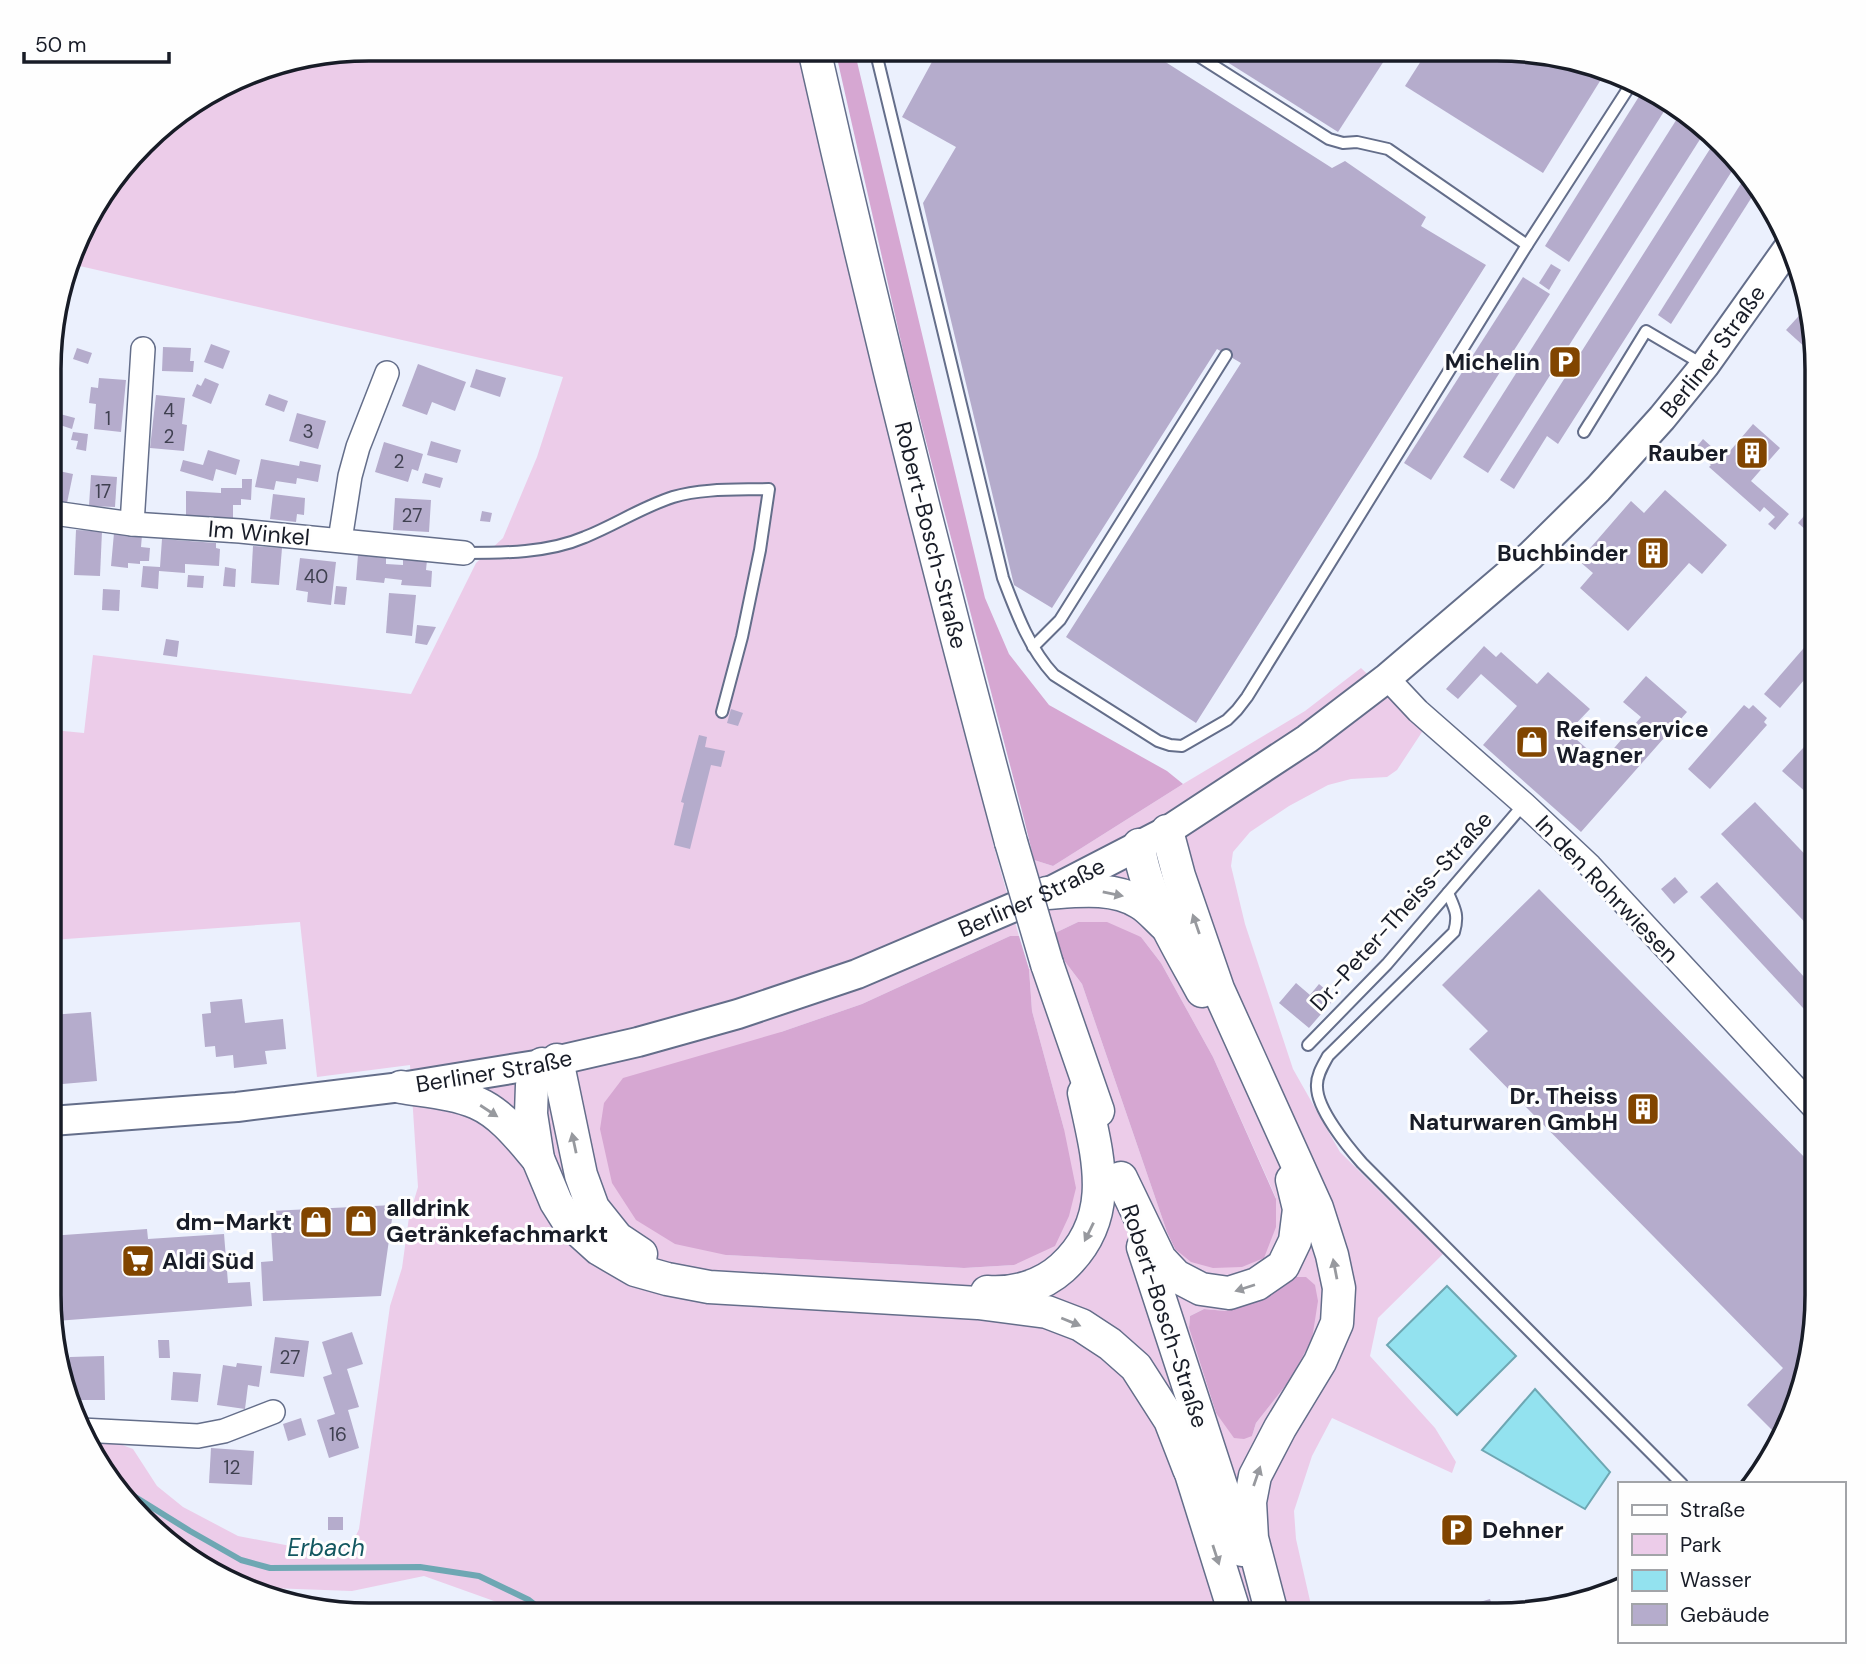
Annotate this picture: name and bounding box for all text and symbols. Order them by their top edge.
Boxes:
scale bar [24,21,170,65]
text: 50 m [35,31,86,59]
street label: Berliner Straße [1653,279,1772,424]
parking icon: Michelin [1546,343,1584,381]
place label: Michelin [1445,347,1540,377]
house number: 4 [163,398,175,423]
house number: 1 [105,406,111,431]
street label: Robert-Bosch-Straße [888,418,974,652]
house number: 3 [302,419,314,444]
house number: 2 [164,424,175,449]
building icon: Rauber [1733,434,1771,472]
place label: Rauber [1648,438,1728,468]
house number: 2 [394,449,405,474]
house number: 17 [95,479,111,504]
house number: 27 [402,503,422,528]
street label: Im Winkel [207,514,311,552]
building icon: Buchbinder [1634,534,1672,572]
place label: Buchbinder [1497,538,1628,568]
house number: 40 [304,564,328,589]
place label: Reifenservice Wagner [1556,714,1709,770]
shop icon: Reifenservice Wagner [1513,723,1551,761]
street label: Dr.-Peter-Theiss-Straße [1303,805,1499,1017]
street label: In den Rohrwiesen [1529,809,1685,969]
street label: Berliner Straße [954,851,1110,944]
one-way arrow [1102,889,1124,900]
one-way arrow [1190,914,1201,935]
street label: Berliner Straße [413,1043,575,1099]
place label: Dr. Theiss Naturwaren GmbH [1409,1081,1618,1137]
building icon: Dr. Theiss Naturwaren GmbH [1624,1090,1662,1128]
one-way arrow [480,1104,499,1117]
one-way arrow [569,1132,580,1154]
place label: alldrink Getränkefachmarkt [386,1193,608,1249]
street label: Robert-Bosch-Straße [1115,1200,1215,1432]
shop icon: alldrink Getränkefachmarkt [342,1202,380,1240]
shop icon: dm-Markt [297,1203,335,1241]
place label: dm-Markt [176,1207,292,1237]
one-way arrow [1083,1222,1095,1242]
supermarket icon: Aldi Süd [119,1242,157,1280]
place label: Aldi Süd [162,1246,254,1276]
one-way arrow [1330,1258,1341,1280]
one-way arrow [1235,1283,1256,1293]
one-way arrow [1061,1316,1082,1327]
house number: 27 [280,1345,300,1370]
house number: 16 [329,1422,347,1447]
house number: 12 [224,1455,240,1480]
one-way arrow [1252,1466,1263,1487]
legend [1618,1482,1845,1643]
text: Straße [1680,1496,1745,1524]
parking icon: Dehner [1438,1511,1476,1549]
place label: Dehner [1482,1515,1564,1545]
text: Park [1680,1531,1722,1559]
water label: Erbach [287,1532,365,1563]
one-way arrow [1212,1544,1222,1565]
text: Wasser [1680,1566,1752,1594]
text: Gebäude [1680,1601,1770,1629]

